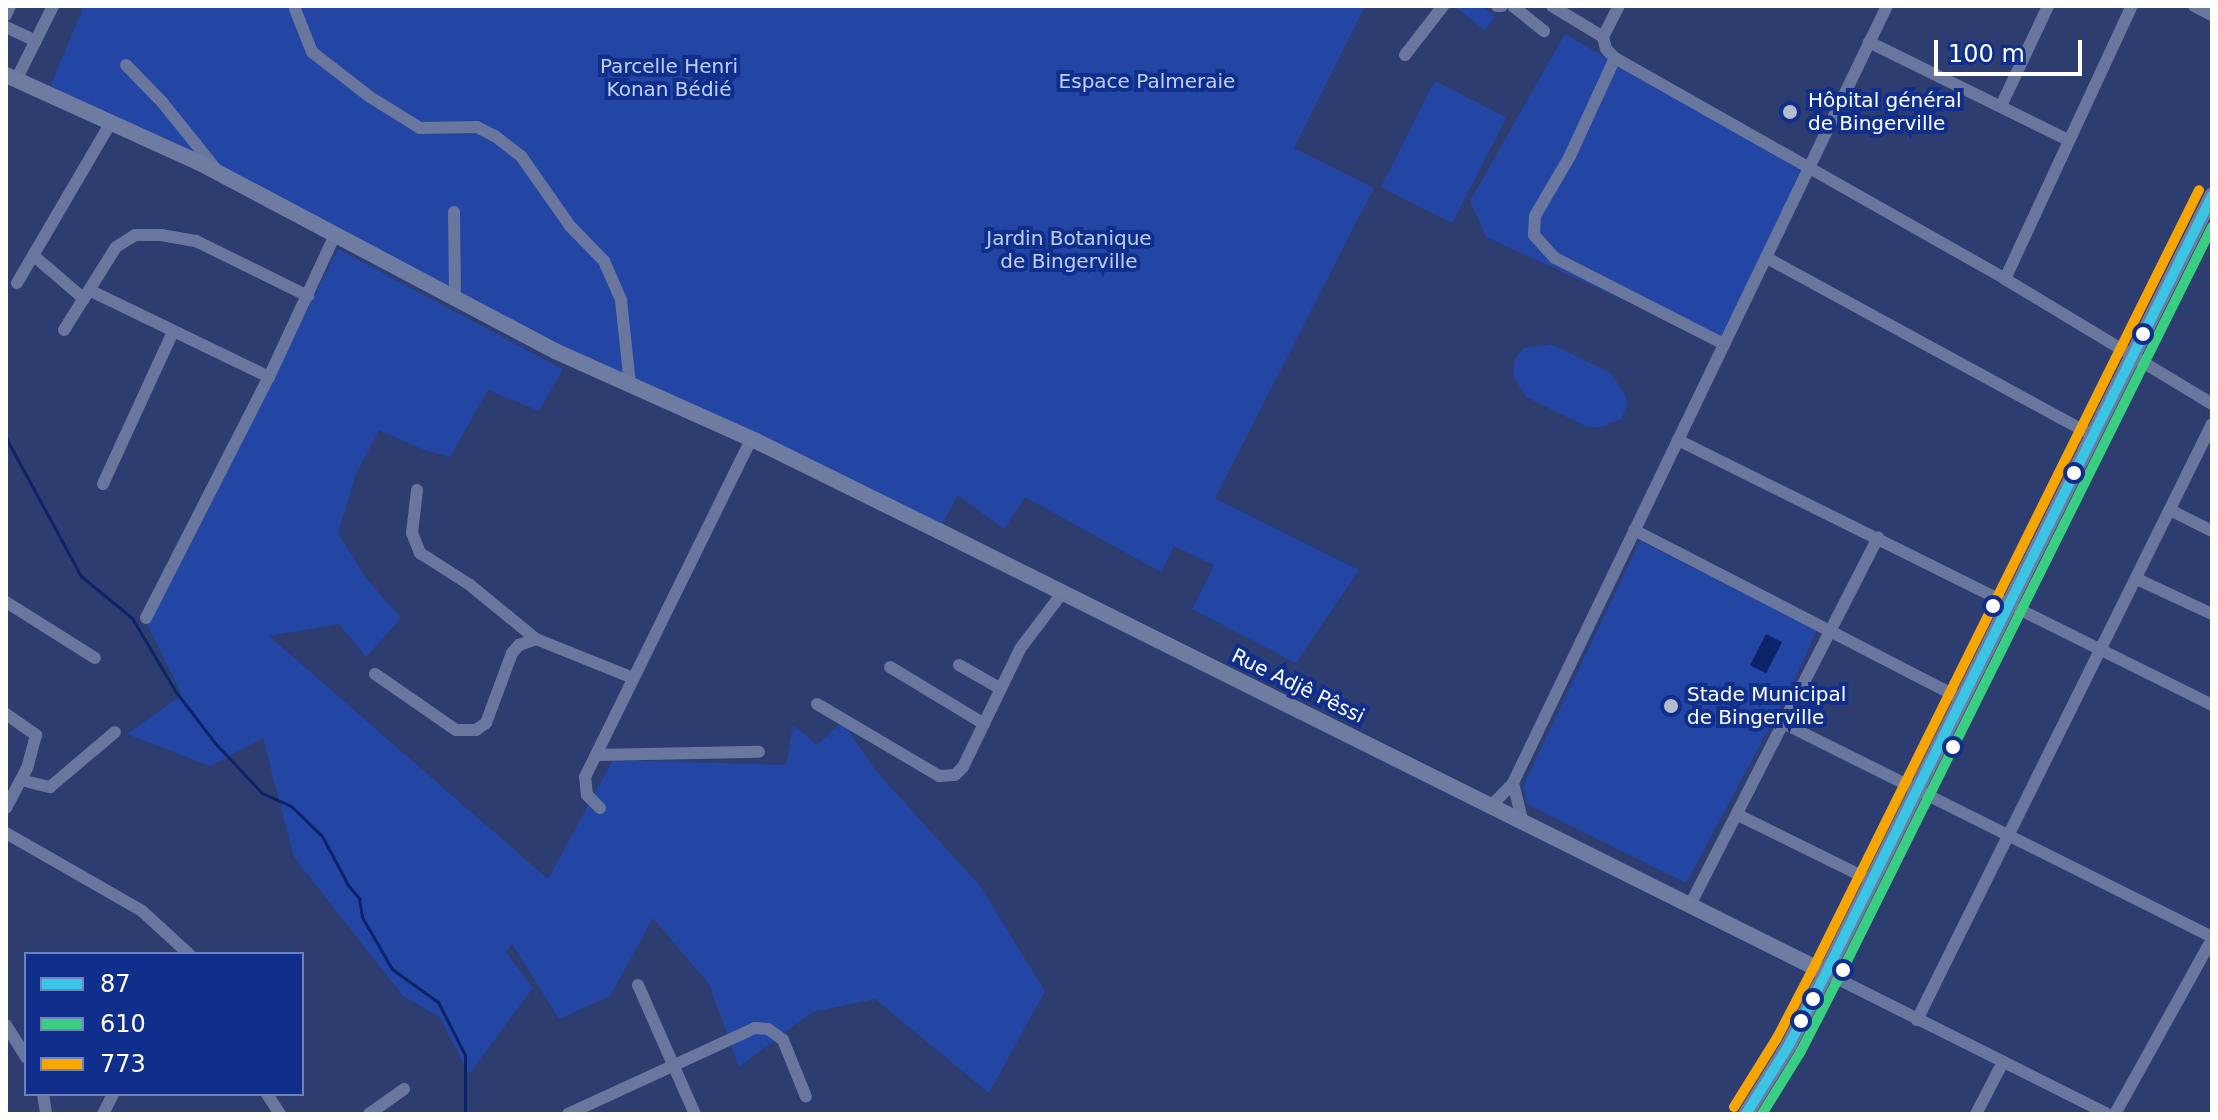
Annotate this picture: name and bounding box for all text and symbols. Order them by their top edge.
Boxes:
scale bar [1938,24,2086,74]
text: 100 m [1948,40,2025,68]
park label: Parcelle Henri Konan Bédié [600,55,738,102]
park label: Espace Palmeraie [1059,69,1235,93]
place label: Hôpital général de Bingerville [1808,88,1962,135]
marker: Hôpital général de Bingerville [1779,101,1801,123]
park label: Jardin Botanique de Bingerville [986,227,1152,274]
unlabelled marker [2135,326,2151,342]
unlabelled marker [2066,465,2082,481]
unlabelled marker [1985,598,2001,614]
street label: Rue Adjê Pêssi [1228,644,1368,728]
place label: Stade Municipal de Bingerville [1687,682,1846,729]
marker: Stade Municipal de Bingerville [1662,697,1680,715]
unlabelled marker [1945,739,1961,755]
legend [24,952,304,1096]
unlabelled marker [1835,962,1851,978]
text: 87 [100,970,131,998]
unlabelled marker [1805,991,1821,1007]
text: 610 [100,1010,146,1038]
unlabelled marker [1793,1013,1809,1029]
text: 773 [100,1050,146,1078]

